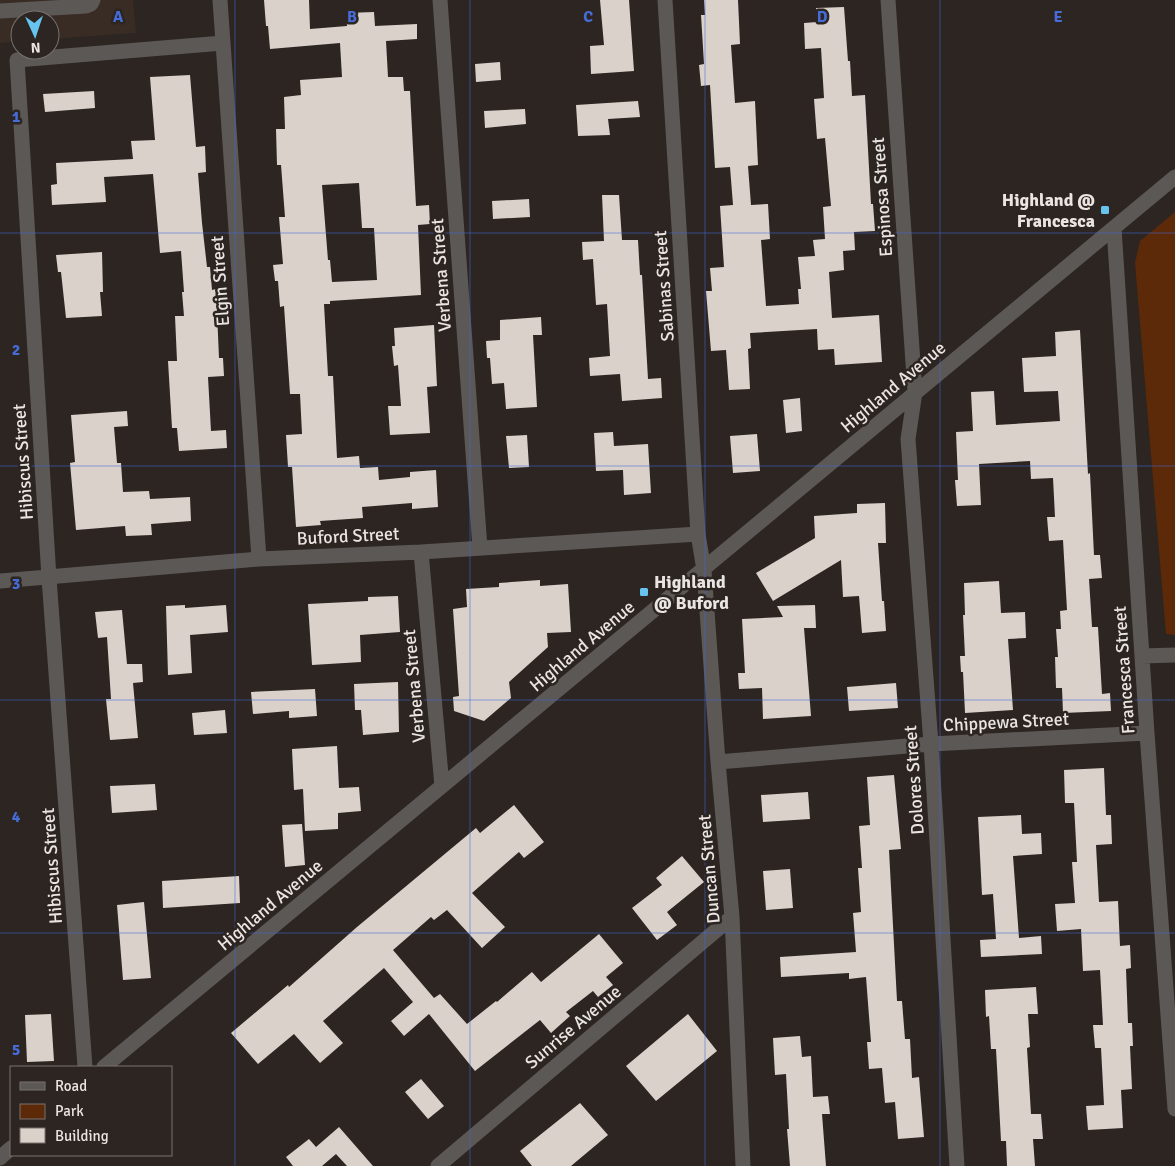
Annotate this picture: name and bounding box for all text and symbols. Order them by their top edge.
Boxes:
text: A [113,7,124,27]
text: B [347,7,357,27]
text: C [583,7,593,27]
text: D [817,7,828,27]
text: E [1053,7,1063,27]
north arrow [10,10,60,60]
text: N [30,39,41,56]
text: 1 [12,107,21,127]
street label: Espinosa Street [867,137,897,257]
place label: Highland @ Francesca [1002,189,1095,232]
marker: Highland @ Francesca [1099,204,1111,216]
street label: Verbena Street [426,218,456,332]
street label: Sabinas Street [649,230,679,342]
street label: Elgin Street [206,235,234,327]
street label: Highland Avenue [836,337,950,437]
text: 2 [12,340,20,360]
street label: Hibiscus Street [8,403,38,521]
street label: Buford Street [296,522,400,550]
place label: Highland @ Buford [654,571,729,614]
text: 3 [12,574,20,594]
marker: Highland @ Buford [638,586,650,598]
street label: Highland Avenue [525,596,639,696]
street label: Francesca Street [1109,605,1139,735]
street label: Verbena Street [398,629,430,743]
street label: Chippewa Street [942,708,1070,736]
street label: Dolores Street [899,725,929,835]
text: 4 [12,807,21,827]
street label: Hibiscus Street [37,807,67,925]
street label: Duncan Street [693,813,725,925]
street label: Highland Avenue [213,855,327,955]
street label: Sunrise Avenue [520,980,626,1074]
text: 5 [12,1040,20,1060]
legend [10,1066,172,1156]
text: Road [55,1077,87,1095]
text: Park [55,1102,84,1120]
text: Building [55,1127,109,1145]

